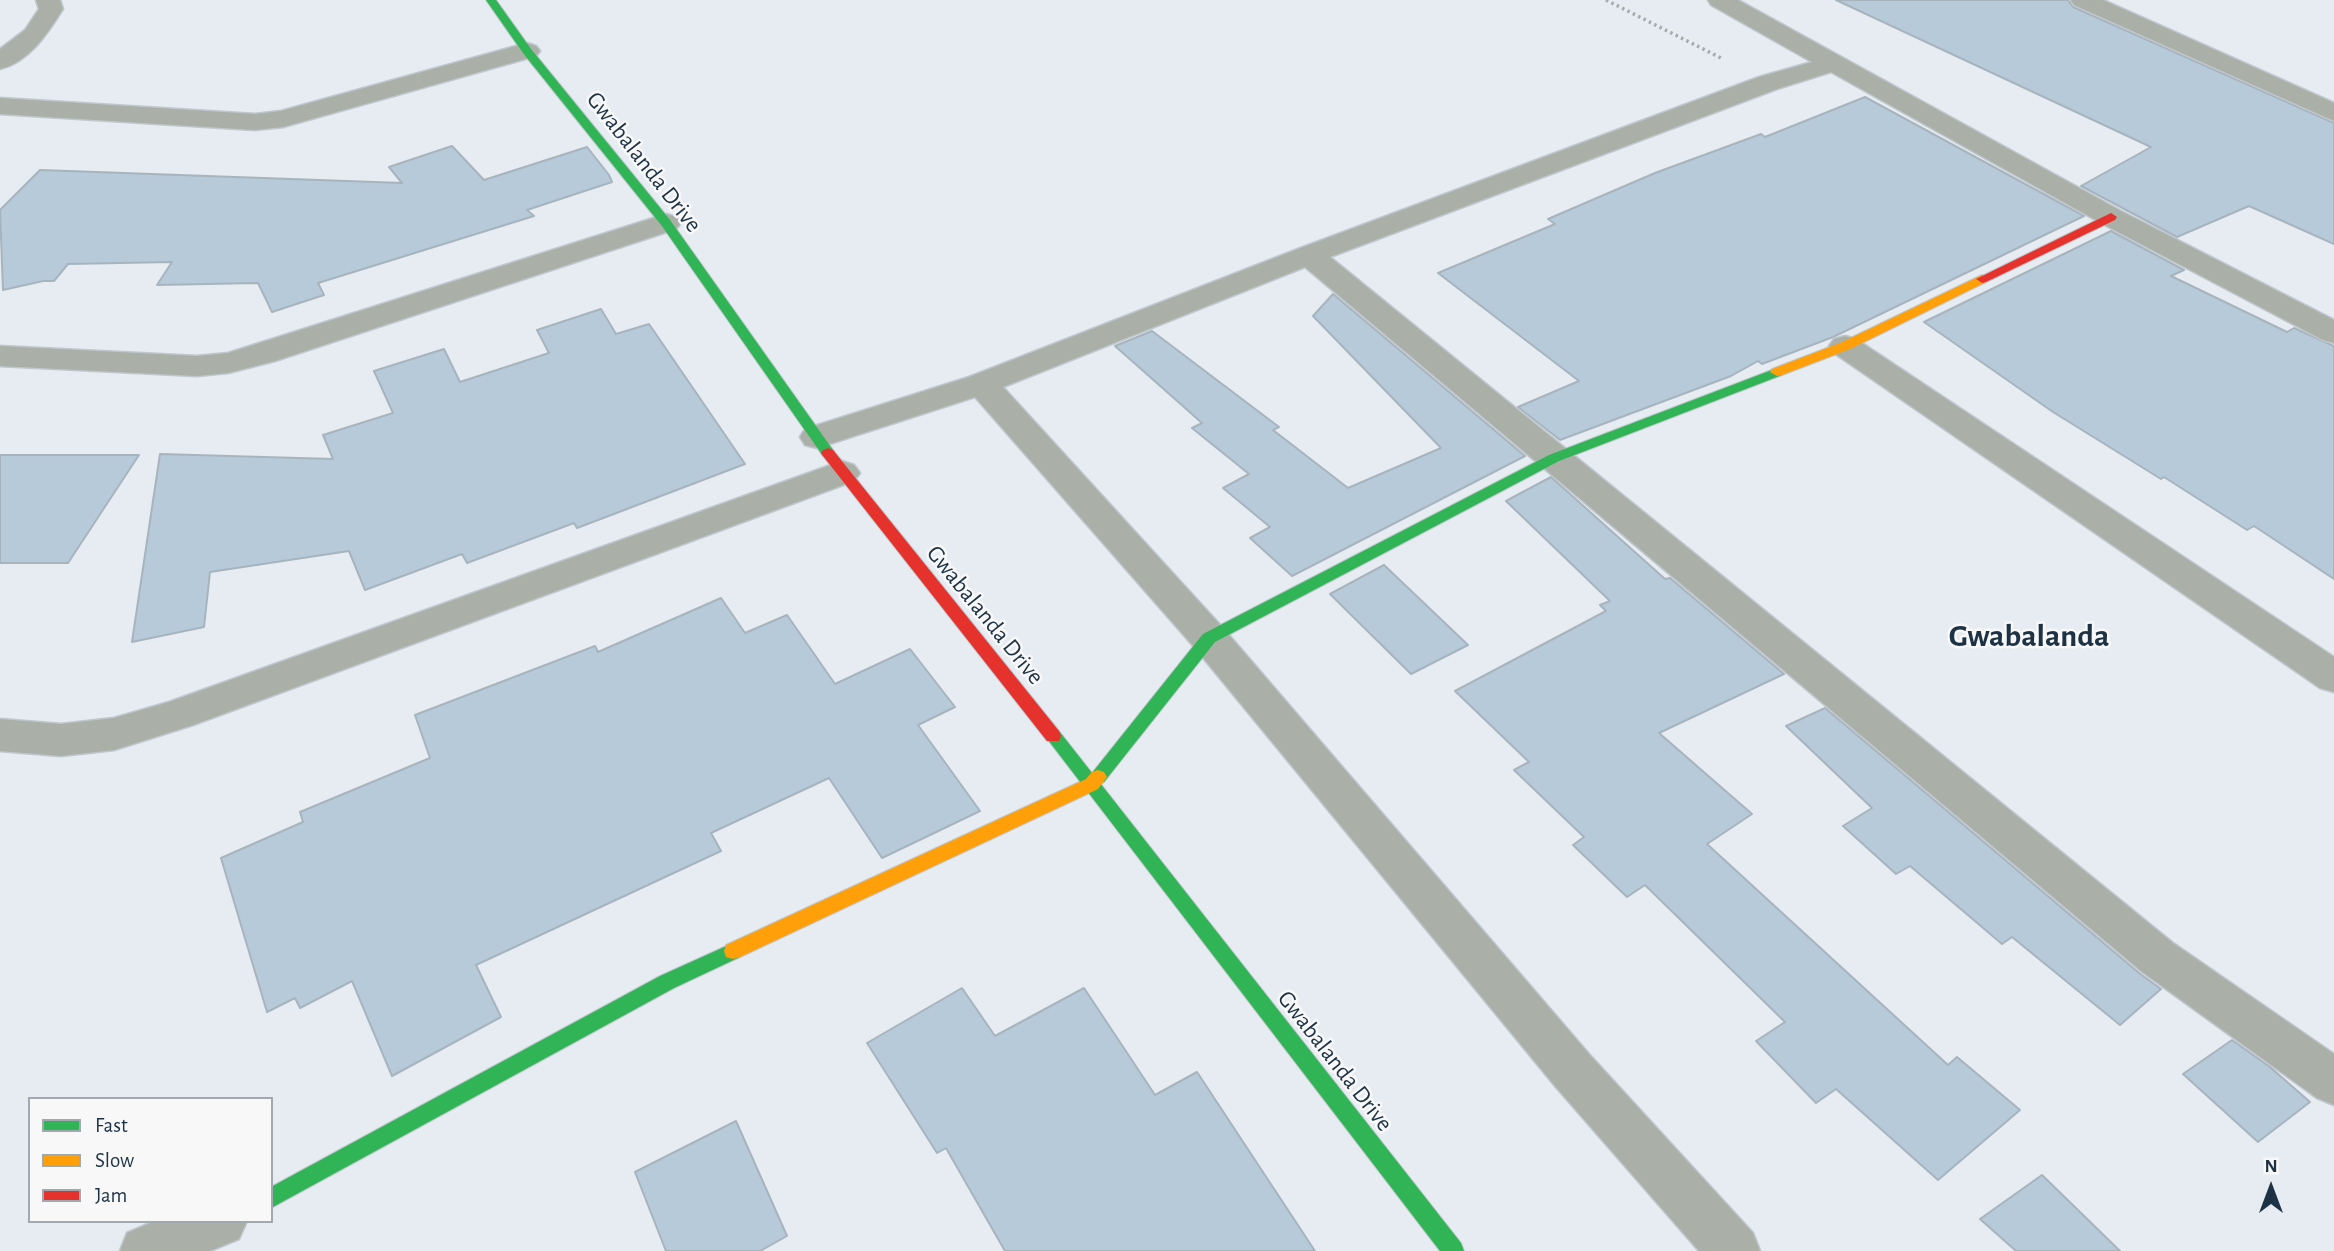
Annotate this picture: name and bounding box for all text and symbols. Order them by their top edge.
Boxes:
street label: Gwabalanda Drive [580,86,708,238]
street label: Gwabalanda Drive [920,540,1050,690]
district label: Gwabalanda [1949,617,2109,655]
street label: Gwabalanda Drive [1271,985,1399,1137]
legend [28,1097,273,1223]
text: Fast [95,1115,128,1136]
text: Slow [95,1150,134,1171]
north arrow [2236,1153,2306,1223]
text: N [2264,1157,2278,1176]
text: Jam [95,1185,127,1206]

